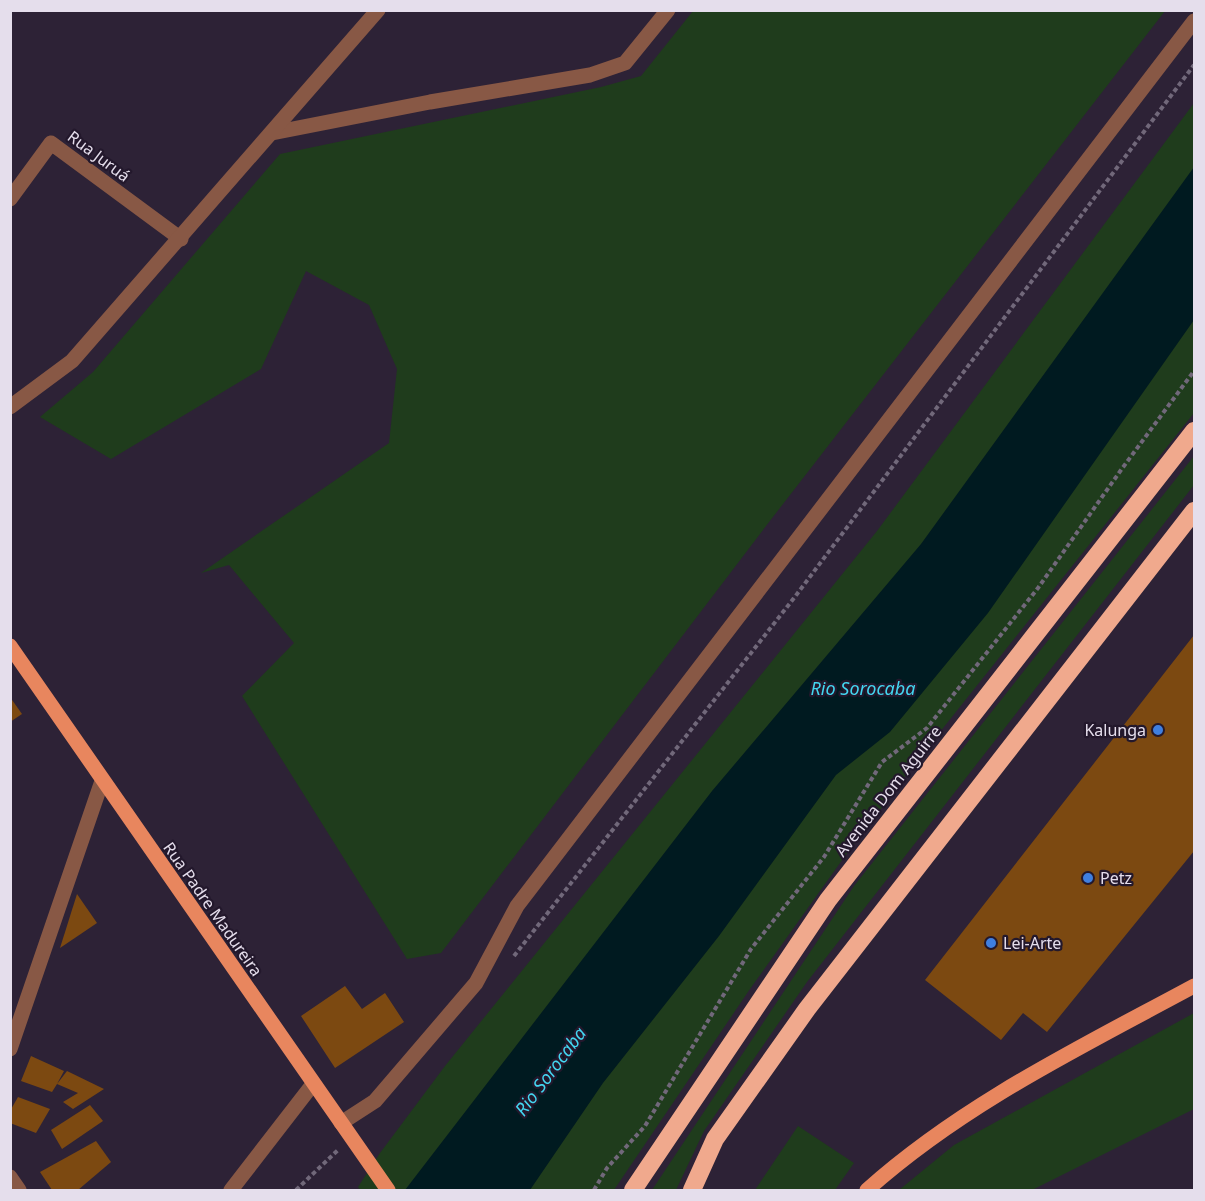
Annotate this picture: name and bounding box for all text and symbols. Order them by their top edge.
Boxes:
street label: Rua Juruá [63,125,135,187]
water label: Rio Sorocaba [811,676,915,700]
place label: Kalunga [1084,719,1146,741]
street label: Avenida Dom Aguirre [830,721,946,861]
marker: Kalunga [1151,723,1165,737]
street label: Rua Padre Madureira [158,838,268,980]
place label: Petz [1100,867,1132,889]
marker: Petz [1081,871,1095,885]
place label: Lei-Arte [1003,932,1061,954]
marker: Lei-Arte [984,936,998,950]
water label: Rio Sorocaba [509,1022,591,1120]

